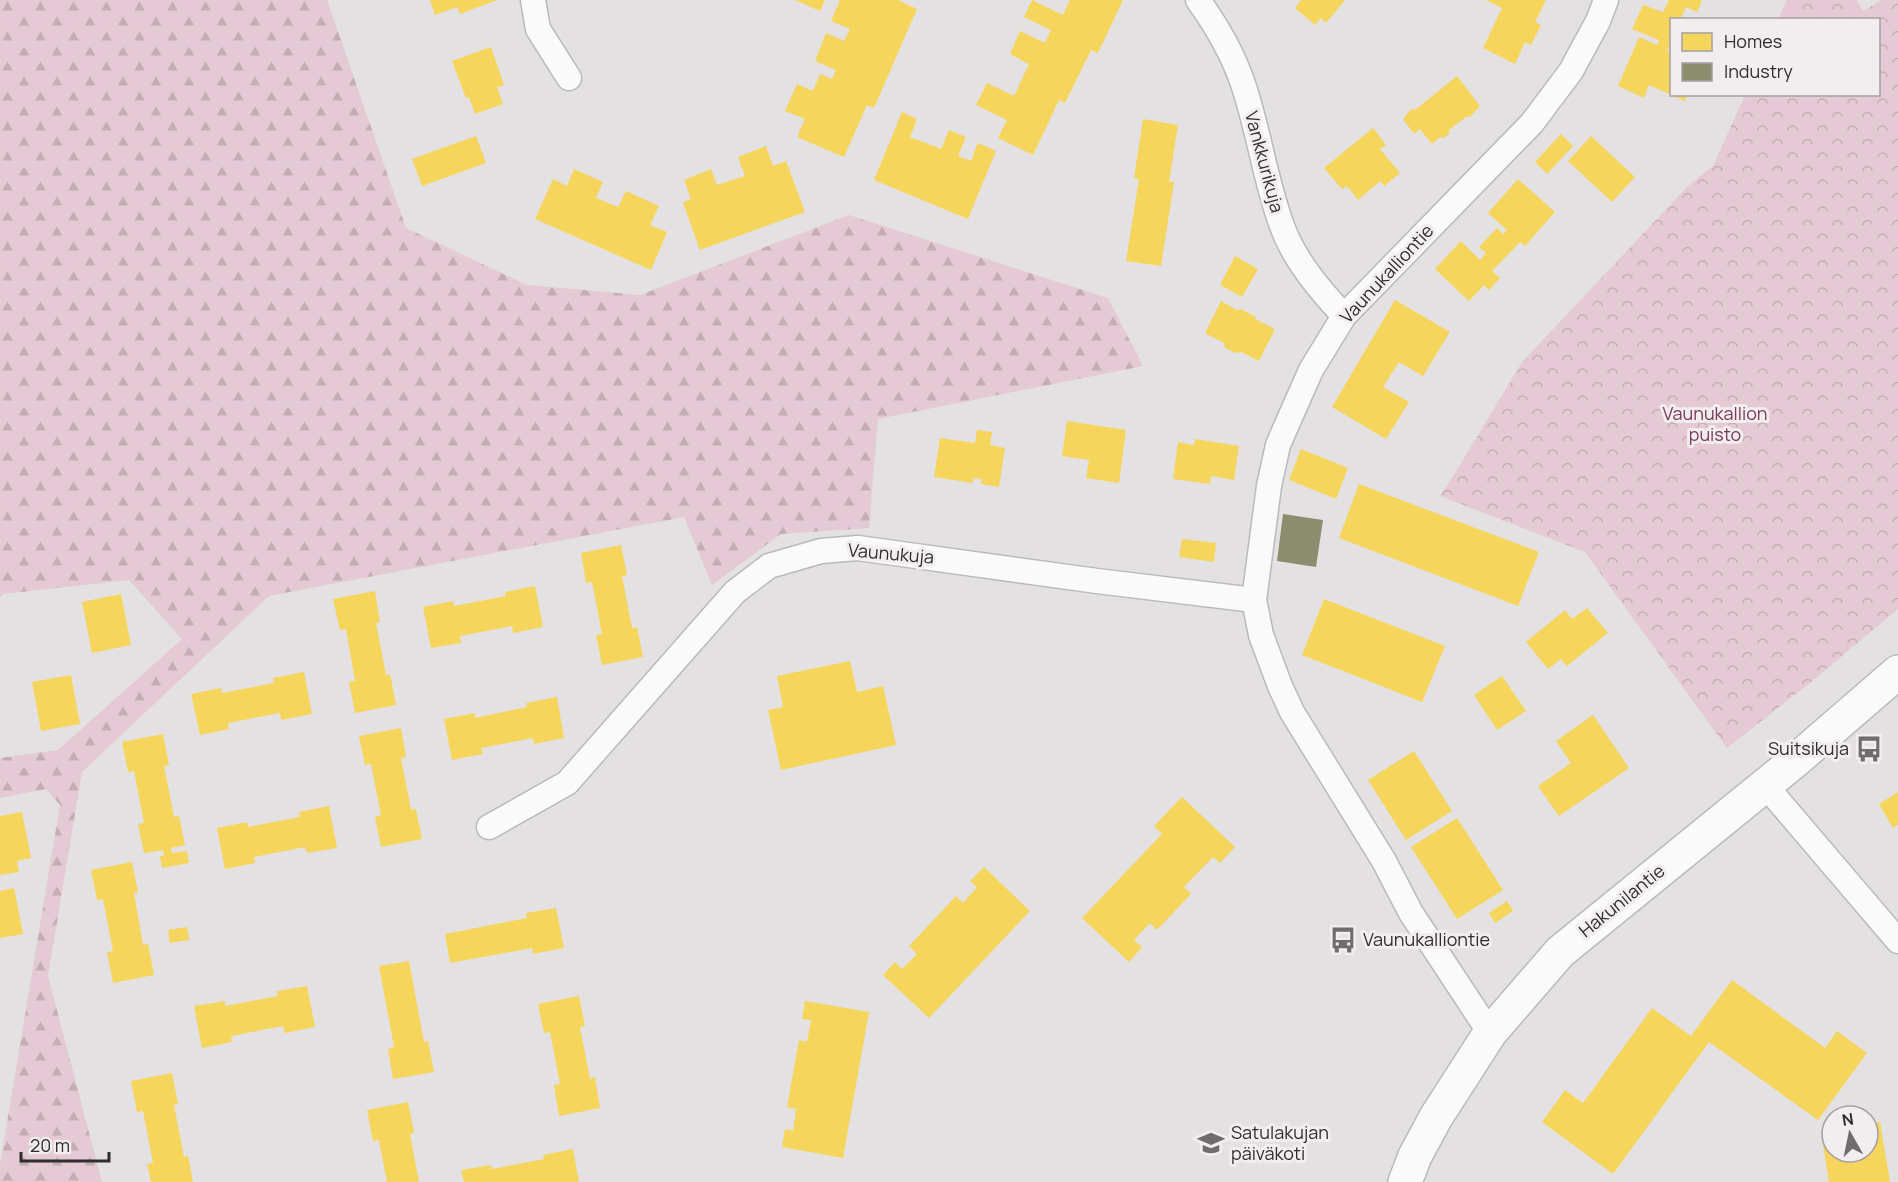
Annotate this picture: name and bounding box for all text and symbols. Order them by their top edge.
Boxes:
legend [1670,18,1880,96]
text: Homes [1724,29,1782,53]
text: Industry [1724,59,1793,83]
street label: Vankkurikuja [1240,108,1290,215]
street label: Vaunukalliontie [1334,219,1438,328]
park label: Vaunukallion puisto [1662,401,1768,446]
street label: Vaunukuja [847,537,935,569]
bus stop icon: Suitsikuja [1854,734,1884,764]
place label: Suitsikuja [1768,736,1849,760]
street label: Hakunilantie [1574,858,1669,942]
bus stop icon: Vaunukalliontie [1328,925,1358,955]
place label: Vaunukalliontie [1363,927,1490,951]
north arrow [1820,1104,1880,1164]
text: N [1840,1107,1855,1131]
place label: Satulakujan päiväkoti [1231,1120,1329,1165]
scale bar [21,1125,110,1163]
school or university icon: Satulakujan päiväkoti [1196,1128,1226,1158]
text: 20 m [30,1133,70,1157]

